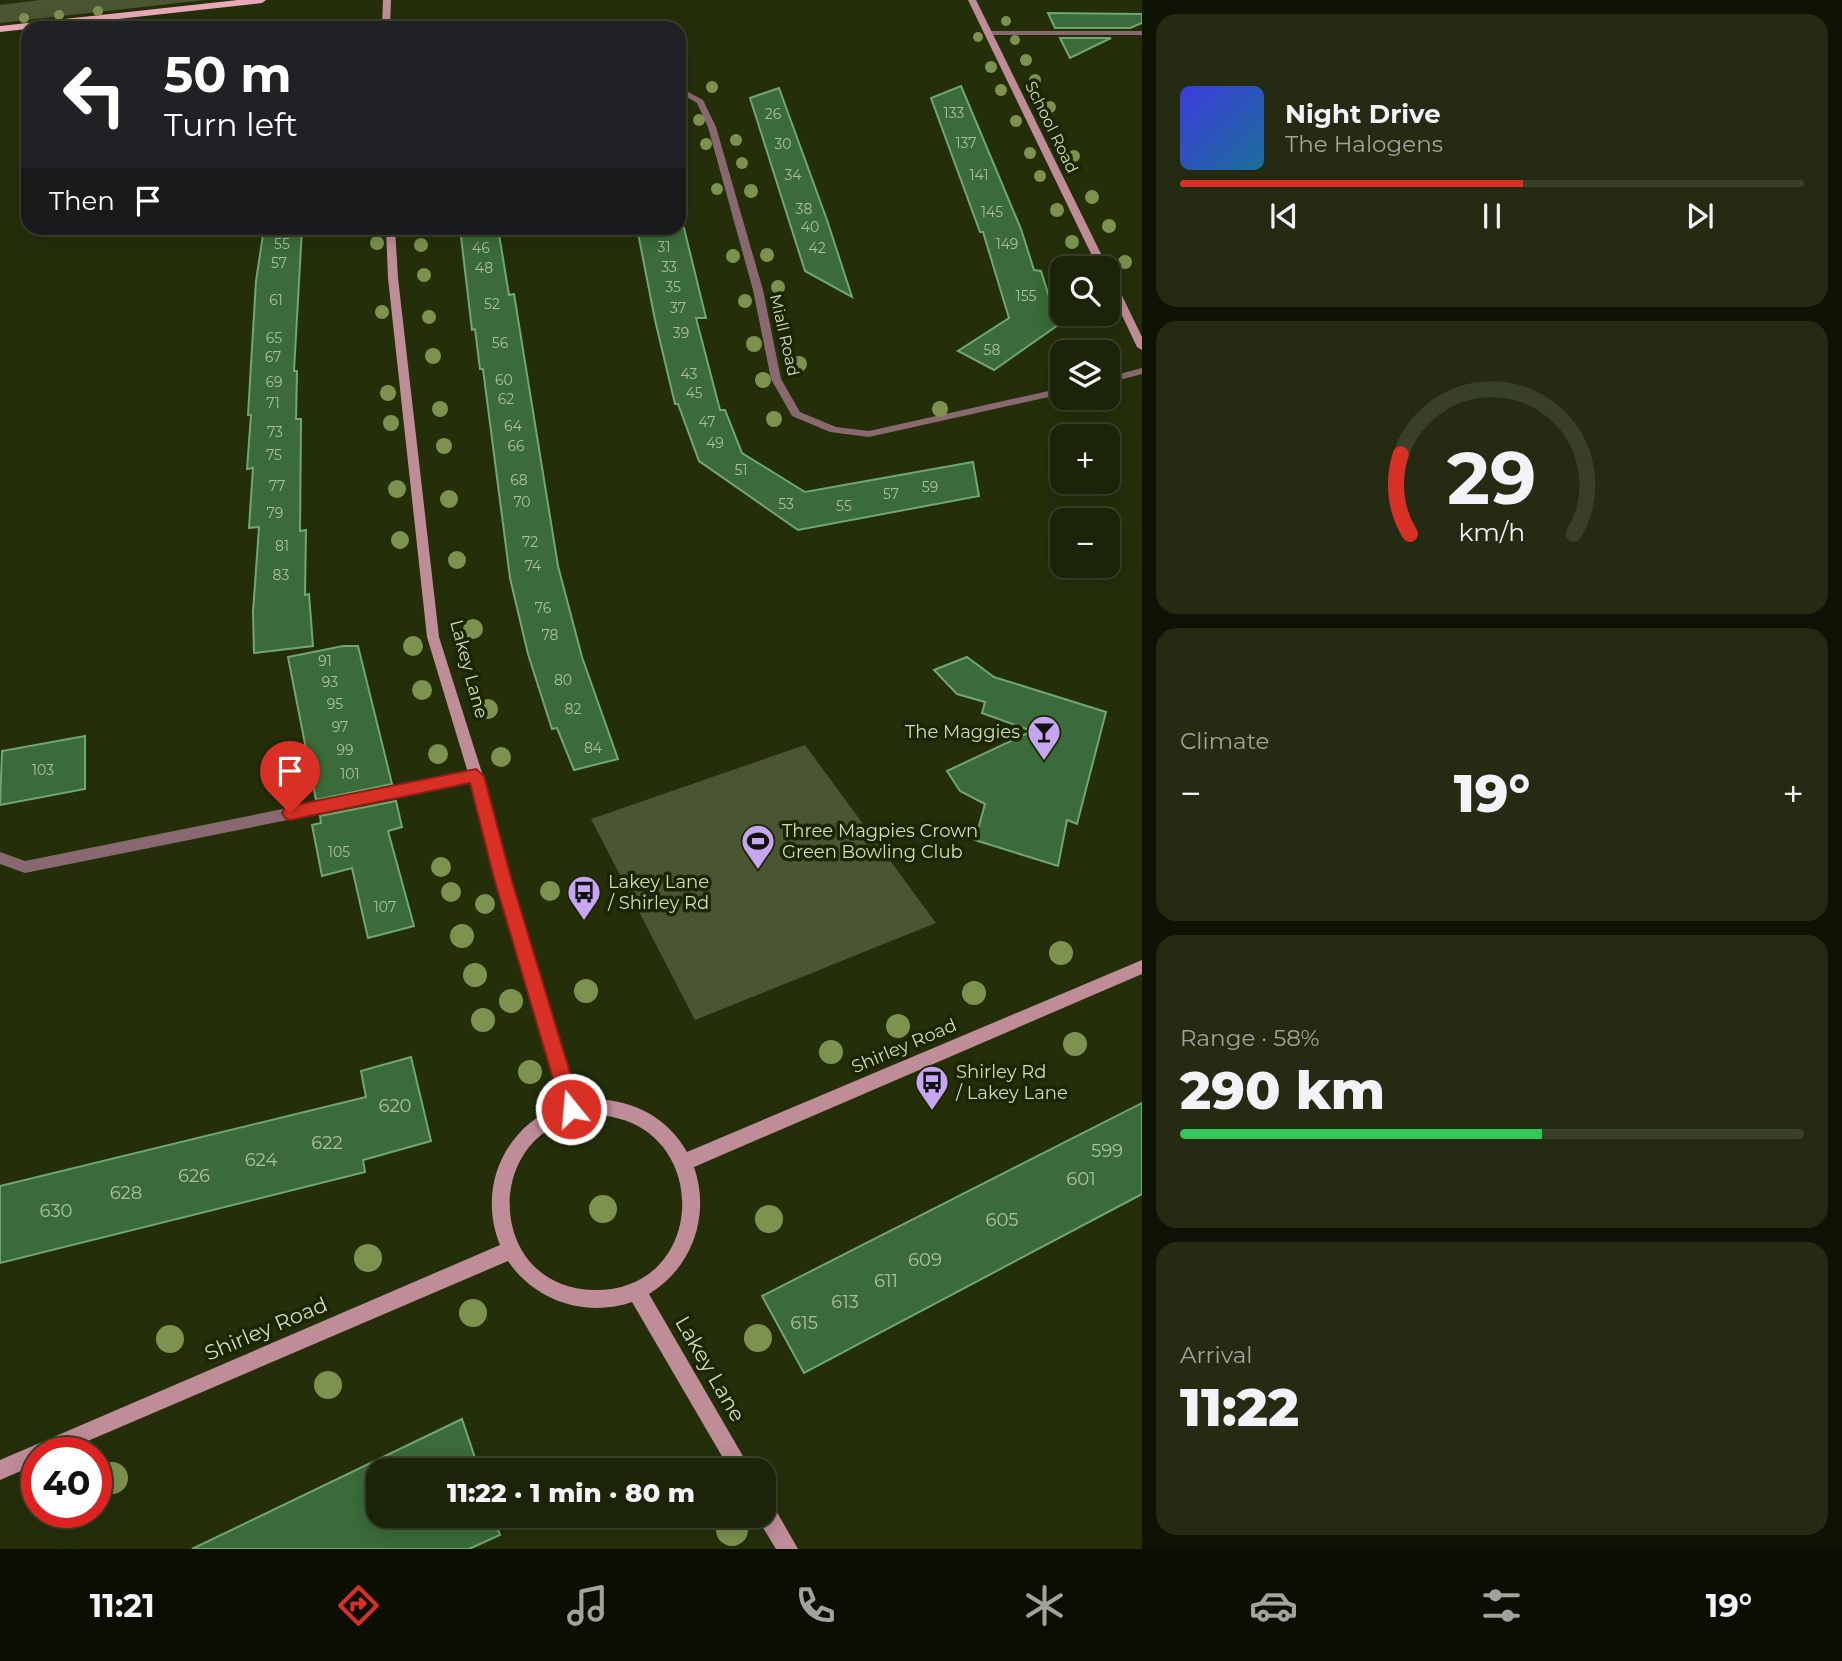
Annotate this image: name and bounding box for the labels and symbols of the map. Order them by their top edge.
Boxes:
street label: School Road [1021,78,1082,176]
house number: 133 [944,104,964,122]
house number: 26 [765,105,782,123]
house number: 137 [955,134,977,152]
house number: 30 [774,135,792,153]
house number: 34 [784,166,802,184]
house number: 141 [969,166,989,184]
house number: 38 [796,200,812,218]
house number: 145 [981,203,1003,221]
house number: 40 [801,218,819,236]
house number: 55 [274,235,290,253]
house number: 149 [996,235,1018,253]
house number: 31 [658,238,670,256]
house number: 46 [472,239,490,257]
house number: 42 [808,239,826,257]
house number: 57 [271,254,287,272]
house number: 33 [661,258,677,276]
house number: 48 [475,259,493,277]
house number: 35 [665,278,681,296]
house number: 155 [1016,287,1036,305]
house number: 61 [269,291,283,309]
street label: Miall Road [766,292,803,378]
house number: 52 [484,295,500,313]
house number: 37 [670,299,686,317]
house number: 39 [673,324,689,342]
house number: 65 [266,329,282,347]
house number: 56 [492,334,509,352]
house number: 58 [984,341,1000,359]
house number: 67 [265,348,281,366]
house number: 43 [681,365,698,383]
house number: 60 [495,371,513,389]
house number: 69 [265,373,283,391]
house number: 45 [685,384,703,402]
house number: 62 [498,390,514,408]
house number: 71 [266,394,280,412]
house number: 47 [699,413,715,431]
house number: 64 [504,417,523,435]
house number: 73 [267,423,283,441]
house number: 49 [706,434,724,452]
house number: 66 [507,437,525,455]
house number: 75 [266,446,282,464]
house number: 51 [735,461,747,479]
house number: 68 [510,471,528,489]
house number: 77 [269,477,285,495]
house number: 59 [922,478,938,496]
house number: 57 [883,485,899,503]
house number: 70 [513,493,531,511]
house number: 53 [778,495,794,513]
house number: 55 [836,497,852,515]
house number: 79 [267,504,283,522]
house number: 72 [522,533,538,551]
house number: 81 [275,537,289,555]
house number: 74 [525,557,542,575]
house number: 83 [273,566,290,584]
house number: 76 [535,599,552,617]
street label: Lakey Lane [445,617,493,721]
house number: 78 [542,626,559,644]
house number: 91 [318,652,332,670]
house number: 80 [554,671,572,689]
house number: 93 [322,673,338,691]
house number: 95 [327,695,343,713]
house number: 82 [565,700,581,718]
bar icon: The Maggies [1025,713,1063,762]
house number: 97 [332,718,348,736]
place label: The Maggies [905,721,1020,743]
house number: 84 [584,739,603,757]
pin [260,741,320,813]
house number: 99 [336,741,354,759]
house number: 103 [32,761,54,779]
house number: 101 [340,765,360,783]
place label: Three Magpies Crown Green Bowling Club [782,820,978,863]
sports icon: Three Magpies Crown Green Bowling Club [739,822,777,871]
house number: 105 [328,843,350,861]
place label: Lakey Lane / Shirley Rd [607,871,709,914]
bus stop icon: Lakey Lane / Shirley Rd [565,873,603,922]
house number: 107 [374,898,396,916]
street label: Shirley Road [848,1014,960,1078]
place label: Shirley Rd / Lakey Lane [955,1061,1068,1104]
bus stop icon: Shirley Rd / Lakey Lane [913,1063,951,1112]
position arrow [534,1072,608,1146]
house number: 620 [378,1095,412,1117]
house number: 622 [311,1132,343,1154]
house number: 599 [1091,1140,1123,1162]
house number: 624 [245,1149,277,1171]
house number: 626 [178,1165,210,1187]
house number: 601 [1066,1168,1096,1190]
house number: 628 [110,1182,142,1204]
house number: 630 [39,1200,73,1222]
house number: 605 [985,1209,1019,1231]
house number: 609 [908,1249,942,1271]
house number: 611 [874,1270,898,1292]
street label: Shirley Road [201,1291,331,1366]
house number: 613 [831,1291,859,1313]
street label: Lakey Lane [670,1311,751,1426]
house number: 615 [790,1312,818,1334]
speed limit sign: 40 [21,1437,112,1528]

